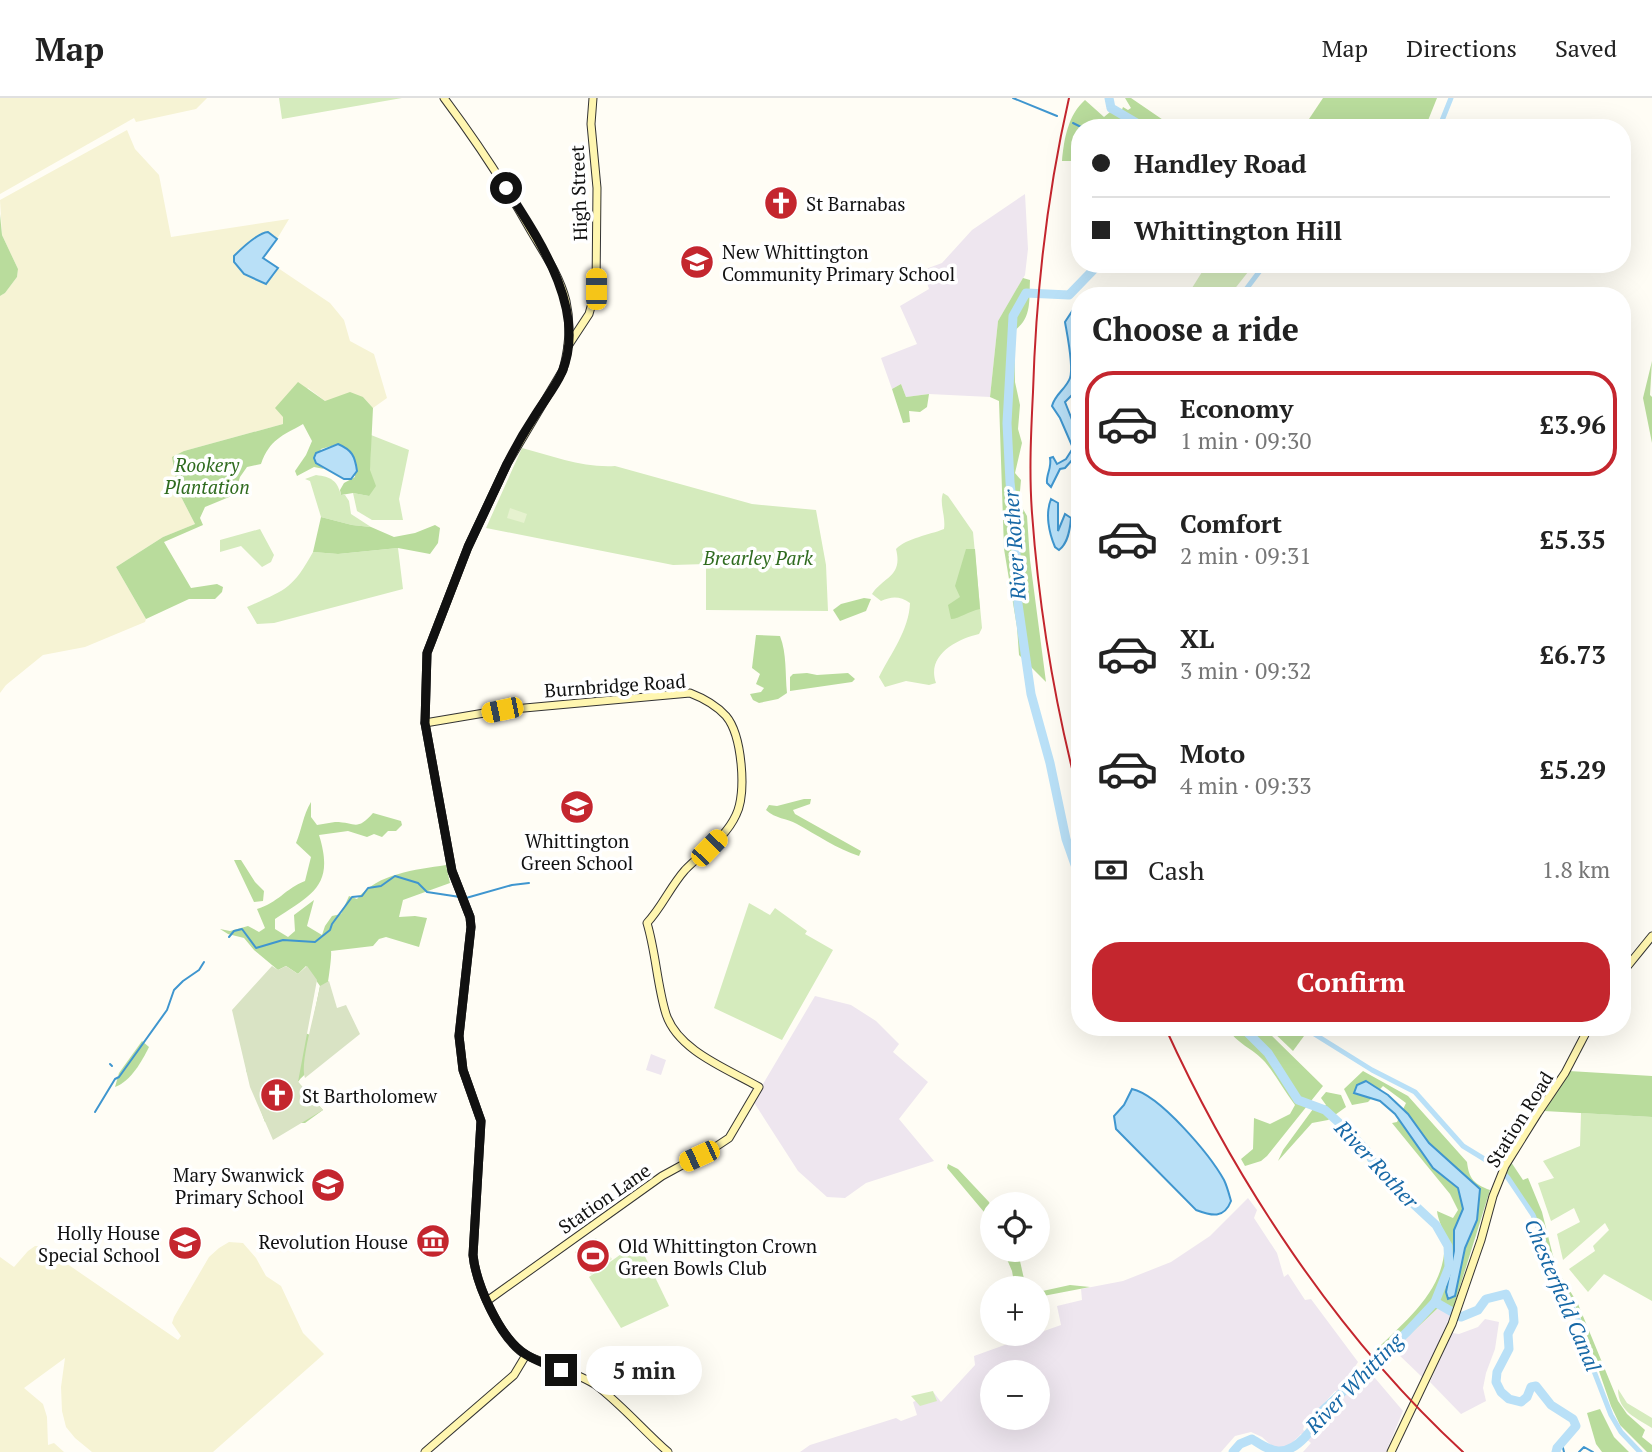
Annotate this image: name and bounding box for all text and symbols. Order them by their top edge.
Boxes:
text: Map [35,27,104,70]
text: Map [1322,32,1368,64]
text: Directions [1406,32,1517,64]
text: Saved [1555,32,1617,64]
street label: High Street [564,145,592,241]
text: Handley Road [1134,146,1307,180]
route start [490,172,522,204]
church icon: St Barnabas [762,184,800,222]
place label: St Barnabas [806,191,905,216]
text: Whittington Hill [1134,213,1342,247]
place label: New Whittington Community Primary School [722,239,955,286]
school or university icon: New Whittington Community Primary School [678,243,716,281]
car [586,268,607,310]
text: Choose a ride [1092,308,1299,350]
text: Economy [1180,391,1293,425]
icon: car [1096,392,1159,455]
text: £3.96 [1540,407,1606,441]
text: 1 min · 09:30 [1180,425,1312,456]
park label: Rookery Plantation [163,452,250,499]
water label: River Rother [996,488,1032,602]
text: Comfort [1180,506,1282,540]
icon: car [1096,507,1159,570]
text: £5.35 [1540,522,1606,556]
text: 2 min · 09:31 [1180,540,1312,571]
park label: Brearley Park [702,545,814,570]
text: XL [1180,621,1214,655]
icon: car [1096,622,1159,685]
text: £6.73 [1540,637,1606,671]
text: 3 min · 09:32 [1180,655,1312,686]
street label: Burnbridge Road [543,668,687,702]
car [480,695,525,725]
text: Moto [1180,736,1245,770]
icon: car [1096,737,1159,800]
text: £5.29 [1540,752,1606,786]
text: 4 min · 09:33 [1180,770,1312,801]
school or university icon: Whittington Green School [558,788,596,826]
car [687,826,732,870]
place label: Whittington Green School [521,828,633,875]
icon: cash [1092,851,1130,889]
text: Cash [1148,853,1204,887]
text: 1.8 km [1542,854,1610,885]
button: Confirm [1092,942,1610,1022]
street label: Station Road [1480,1066,1559,1172]
church icon: St Bartholomew [258,1076,296,1114]
place label: St Bartholomew [302,1083,438,1108]
water label: River Rother [1328,1113,1426,1215]
car [676,1138,723,1174]
street label: Station Lane [553,1157,655,1239]
place label: Mary Swanwick Primary School [173,1162,304,1209]
school or university icon: Mary Swanwick Primary School [309,1166,347,1204]
map controls [980,1192,1050,1430]
button: locate [980,1192,1050,1262]
water label: Chesterfield Canal [1518,1214,1608,1376]
place label: Holly House Special School [38,1220,160,1267]
museum icon: Revolution House [414,1222,452,1260]
school or university icon: Holly House Special School [166,1224,204,1262]
place label: Revolution House [258,1229,408,1254]
place label: Old Whittington Crown Green Bowls Club [618,1233,817,1280]
sports icon: Old Whittington Crown Green Bowls Club [574,1237,612,1275]
button: + [980,1276,1050,1346]
water label: River Whitting [1298,1326,1410,1440]
callout: 5 min [586,1346,701,1394]
route end [545,1354,577,1386]
text: 5 min [613,1355,675,1386]
button: − [980,1360,1050,1430]

